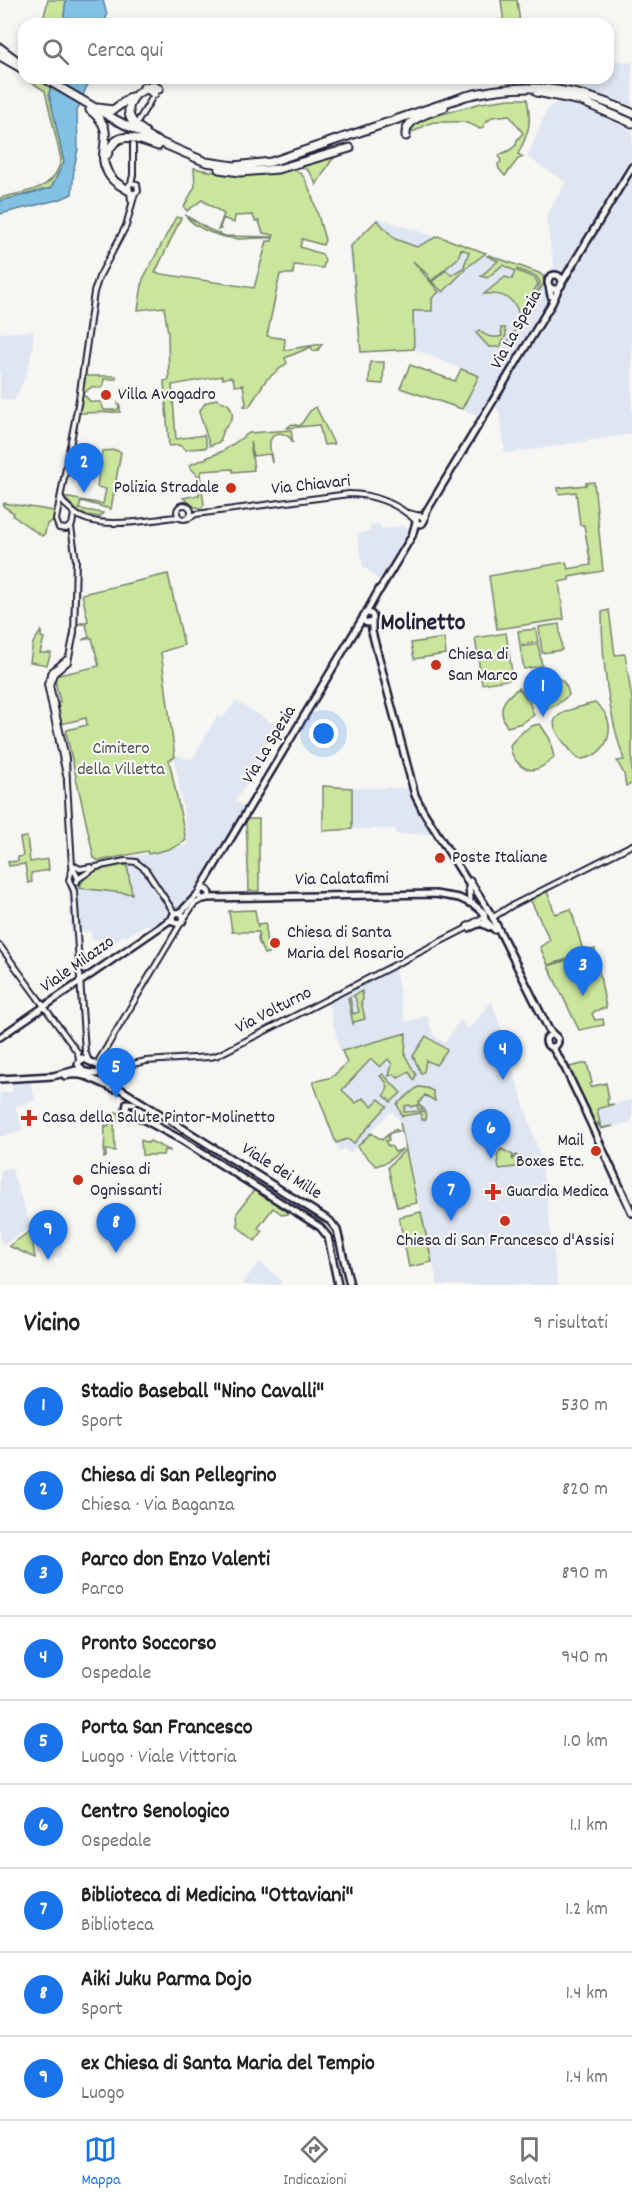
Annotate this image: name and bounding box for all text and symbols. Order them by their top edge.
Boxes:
search box [18,18,614,84]
icon: search [39,35,72,68]
text: Cerca qui [87,36,163,67]
street label: Via La Spezia [485,285,549,374]
place label: Villa Avogadro [118,383,216,408]
marker: Villa Avogadro [99,388,113,402]
pin: 2 [64,444,104,493]
street label: Via Chiavari [270,469,352,503]
place label: Polizia Stradale [114,476,219,501]
marker: Polizia Stradale [224,481,238,495]
district label: Molinetto [381,607,466,641]
place label: Chiesa di San Marco [448,643,518,689]
marker: Chiesa di San Marco [429,658,443,672]
pin: 1 [524,668,562,717]
street label: Via La Spezia [237,701,303,789]
your location [309,719,338,748]
park label: Cimitero della Villetta [77,737,165,783]
place label: Poste Italiane [452,846,547,871]
marker: Poste Italiane [433,851,447,865]
street label: Via Calatafimi [295,867,389,893]
place label: Chiesa di Santa Maria del Rosario [287,921,404,967]
street label: Viale Milazzo [36,930,120,1000]
marker: Chiesa di Santa Maria del Rosario [268,936,282,950]
pin: 3 [564,946,602,996]
street label: Via Volturno [231,981,317,1041]
pin: 4 [484,1030,522,1080]
pin: 5 [96,1048,136,1098]
place label: Casa della Salute Pintor-Molinetto [42,1106,275,1131]
marker: Casa della Salute Pintor-Molinetto [20,1109,38,1127]
pin: 6 [472,1110,510,1159]
place label: Mail Boxes Etc. [516,1129,585,1175]
street label: Viale dei Mille [236,1137,326,1207]
marker: Mail Boxes Etc. [589,1144,603,1158]
place label: Chiesa di Ognissanti [90,1158,162,1204]
pin: 7 [432,1172,470,1221]
marker: Chiesa di Ognissanti [71,1173,85,1187]
place label: Guardia Medica [506,1180,609,1205]
marker: Guardia Medica [484,1183,502,1201]
pin: 8 [96,1204,136,1253]
pin: 9 [28,1210,68,1260]
marker: Chiesa di San Francesco d'Assisi [498,1214,512,1228]
place label: Chiesa di San Francesco d'Assisi [396,1229,614,1254]
text: Vicino [24,1306,80,1343]
text: 9 risultati [534,1310,608,1338]
text: Stadio Baseball "Nino Cavalli" [81,1377,324,1408]
text: 1 [41,1392,46,1420]
text: 530 m [561,1392,608,1420]
text: Sport [81,1408,123,1436]
text: Chiesa di San Pellegrino [81,1461,276,1492]
text: 2 [39,1476,48,1504]
text: 820 m [562,1476,608,1504]
text: Chiesa · Via Baganza [81,1492,235,1520]
text: Parco don Enzo Valenti [81,1545,270,1576]
text: 3 [39,1560,48,1588]
text: 890 m [562,1560,608,1588]
text: Parco [81,1576,124,1604]
text: Pronto Soccorso [81,1629,216,1660]
text: 4 [39,1644,48,1672]
text: 940 m [561,1644,608,1672]
text: Ospedale [81,1660,151,1688]
text: Porta San Francesco [81,1713,253,1744]
text: 5 [39,1728,48,1756]
text: 1.0 km [563,1728,608,1756]
text: Luogo · Viale Vittoria [81,1744,236,1772]
text: Centro Senologico [81,1797,229,1828]
text: 6 [39,1812,48,1840]
text: 1.1 km [569,1812,608,1840]
text: Ospedale [81,1828,151,1856]
text: Biblioteca di Medicina "Ottaviani" [81,1881,353,1912]
text: 7 [40,1896,47,1924]
text: 1.2 km [565,1896,608,1924]
text: Biblioteca [81,1912,154,1940]
text: Aiki Juku Parma Dojo [81,1965,252,1996]
text: 8 [39,1980,48,2008]
text: 1.4 km [565,1980,608,2008]
text: Sport [81,1996,123,2024]
text: ex Chiesa di Santa Maria del Tempio [81,2049,375,2080]
text: 9 [39,2064,48,2092]
text: 1.4 km [565,2064,608,2092]
text: Luogo [81,2080,124,2108]
tab: Mappa [81,2133,121,2192]
tab: Indicazioni [283,2133,346,2192]
tab: Salvati [509,2133,551,2192]

